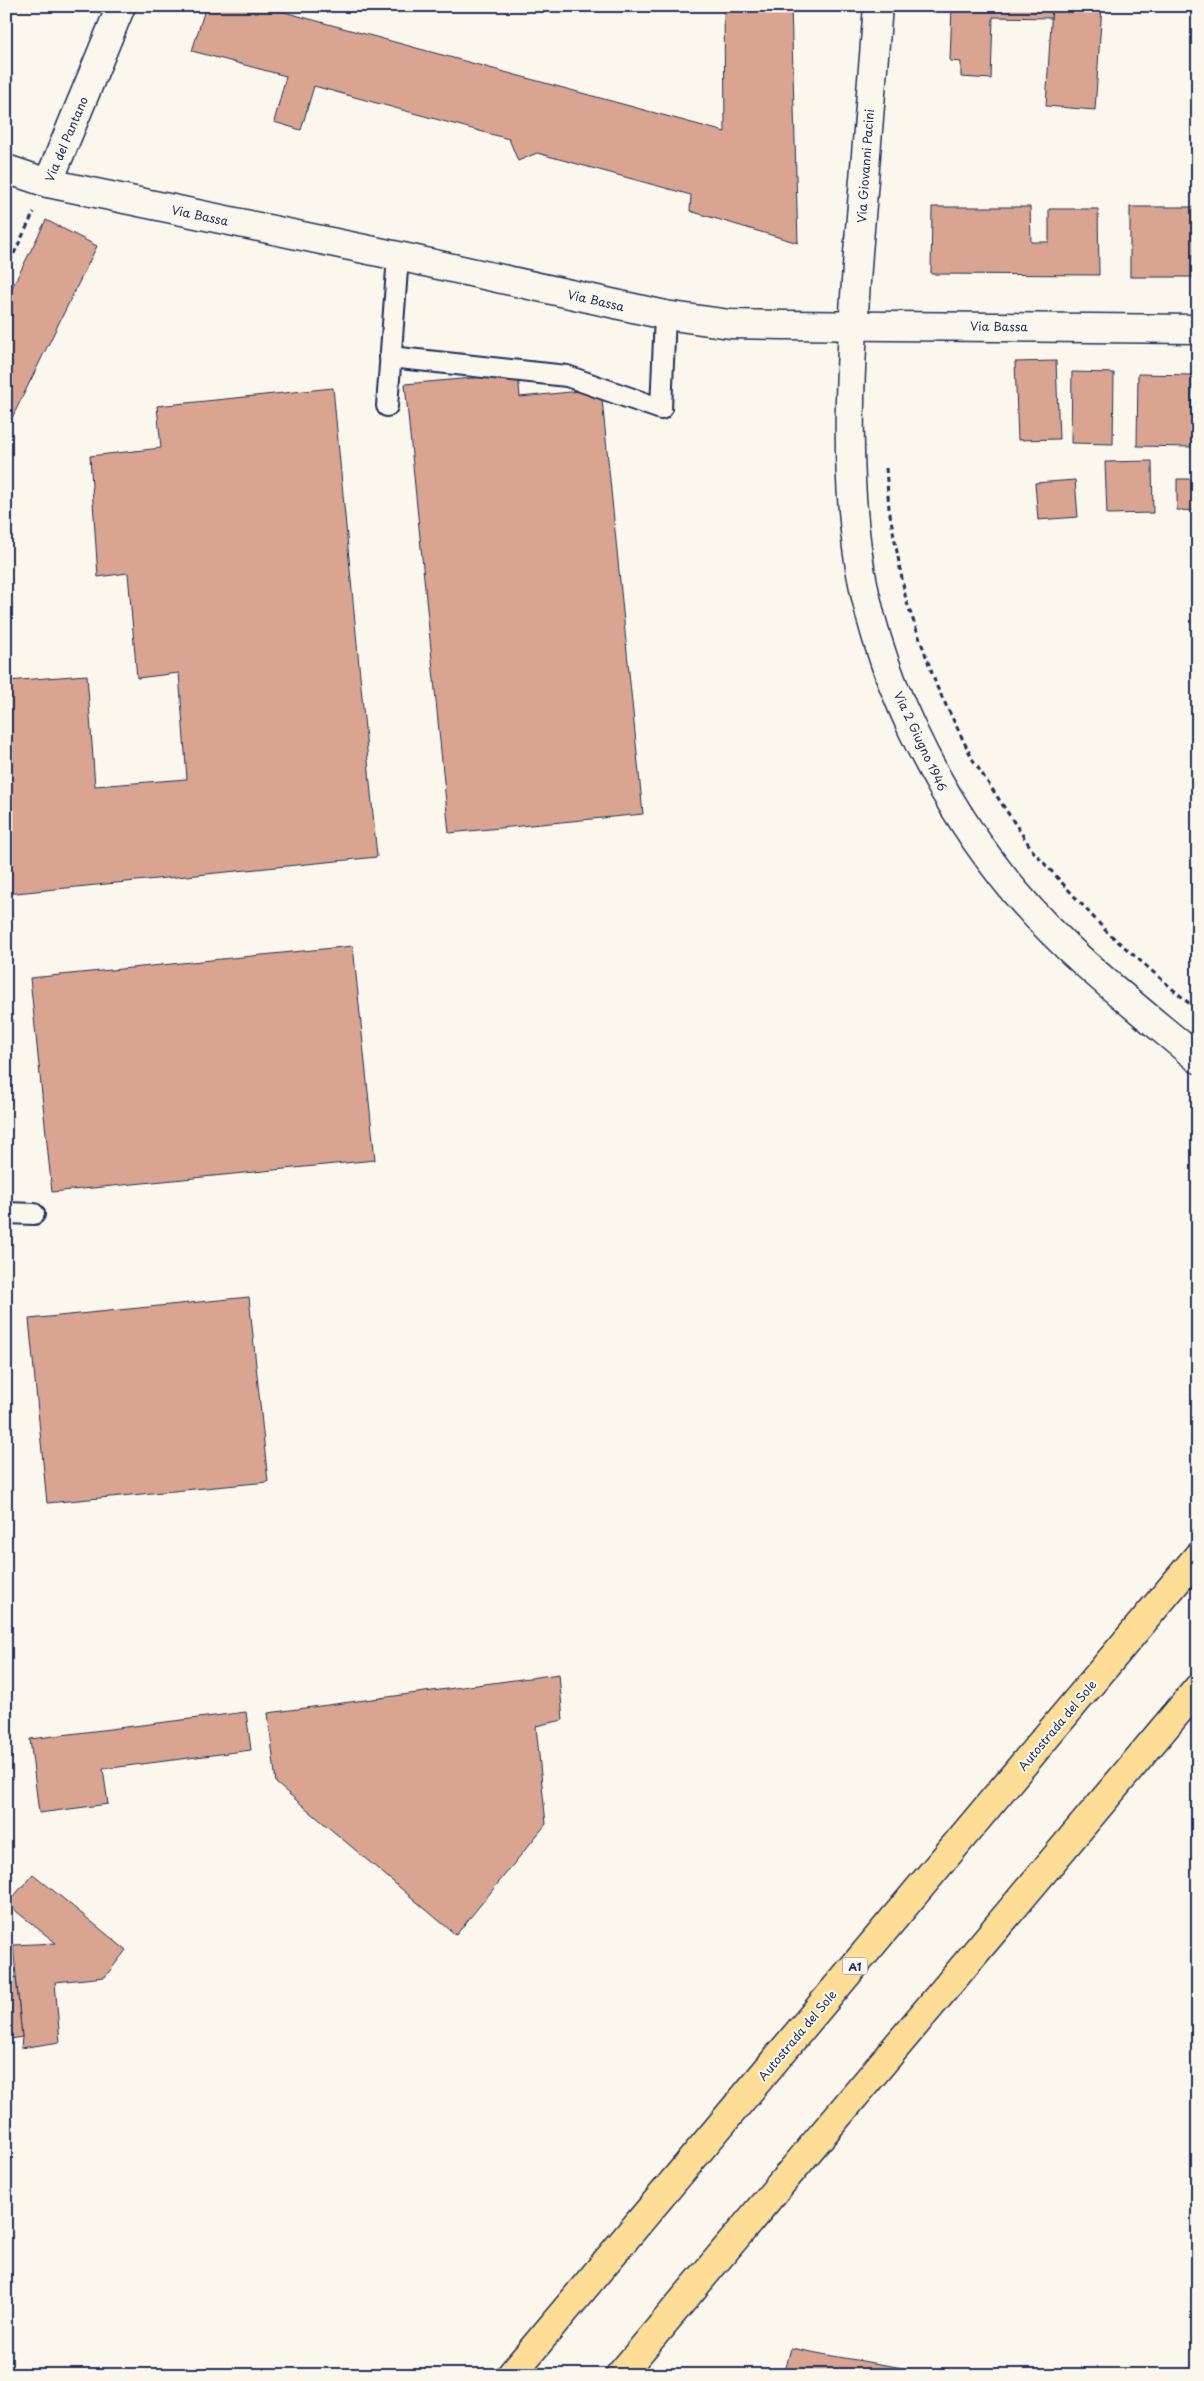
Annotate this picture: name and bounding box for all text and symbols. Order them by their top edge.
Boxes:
street label: Via del Pantano [40,93,92,184]
street label: Via Giovanni Pacini [852,109,878,223]
street label: Via Bassa [170,200,231,230]
street label: Via Bassa [566,285,627,315]
street label: Via Bassa [970,316,1029,336]
street label: Via 2 Giugno 1946 [890,688,952,794]
street label: Autostrada del Sole [1014,1675,1101,1774]
road number: A1 [842,1958,868,1974]
street label: Autostrada del Sole [754,1985,841,2084]

